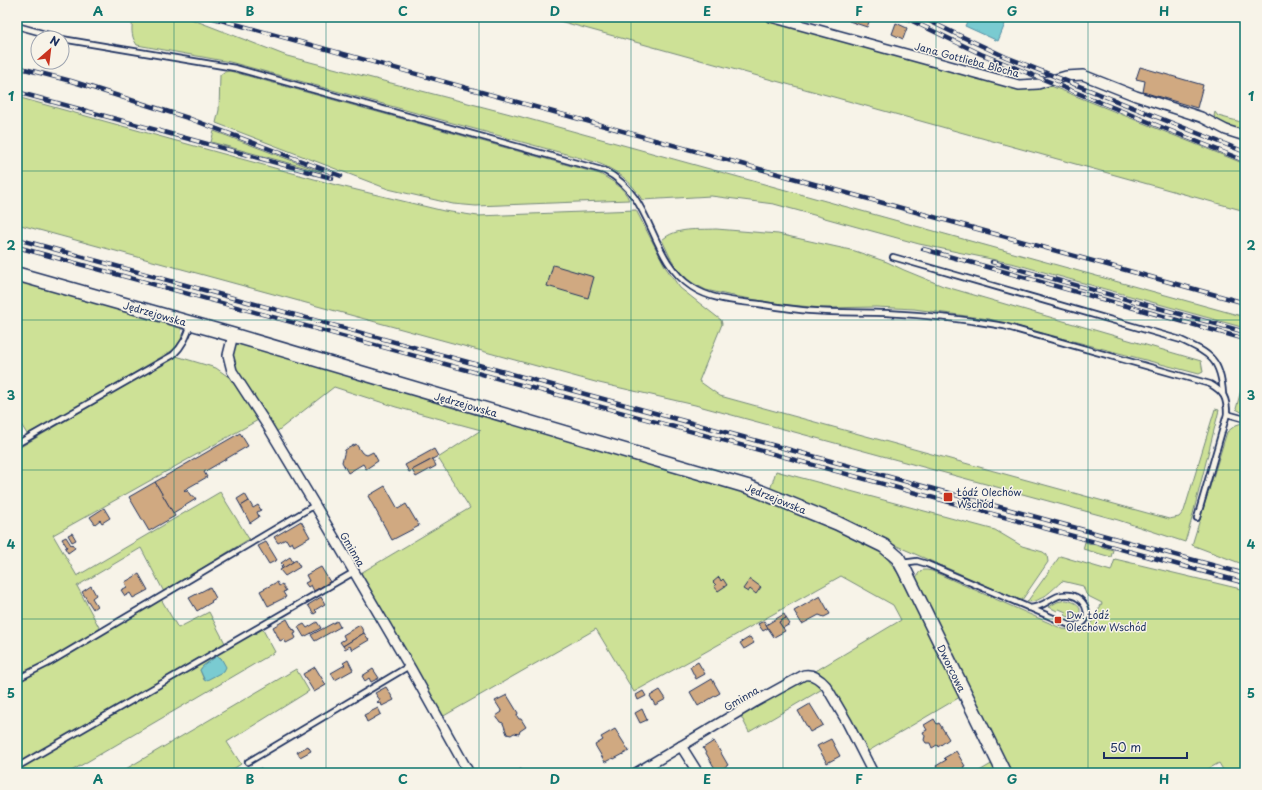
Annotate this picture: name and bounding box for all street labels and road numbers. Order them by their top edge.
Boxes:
street label: Jana Gottlieba Blocha [913,38,1022,80]
street label: Jędrzejowska [122,297,189,329]
street label: Jędrzejowska [433,388,500,420]
street label: Jędrzejowska [743,479,810,517]
street label: Gminna [337,529,369,570]
street label: Dworcowa [934,642,970,695]
street label: Gminna [721,682,762,714]

